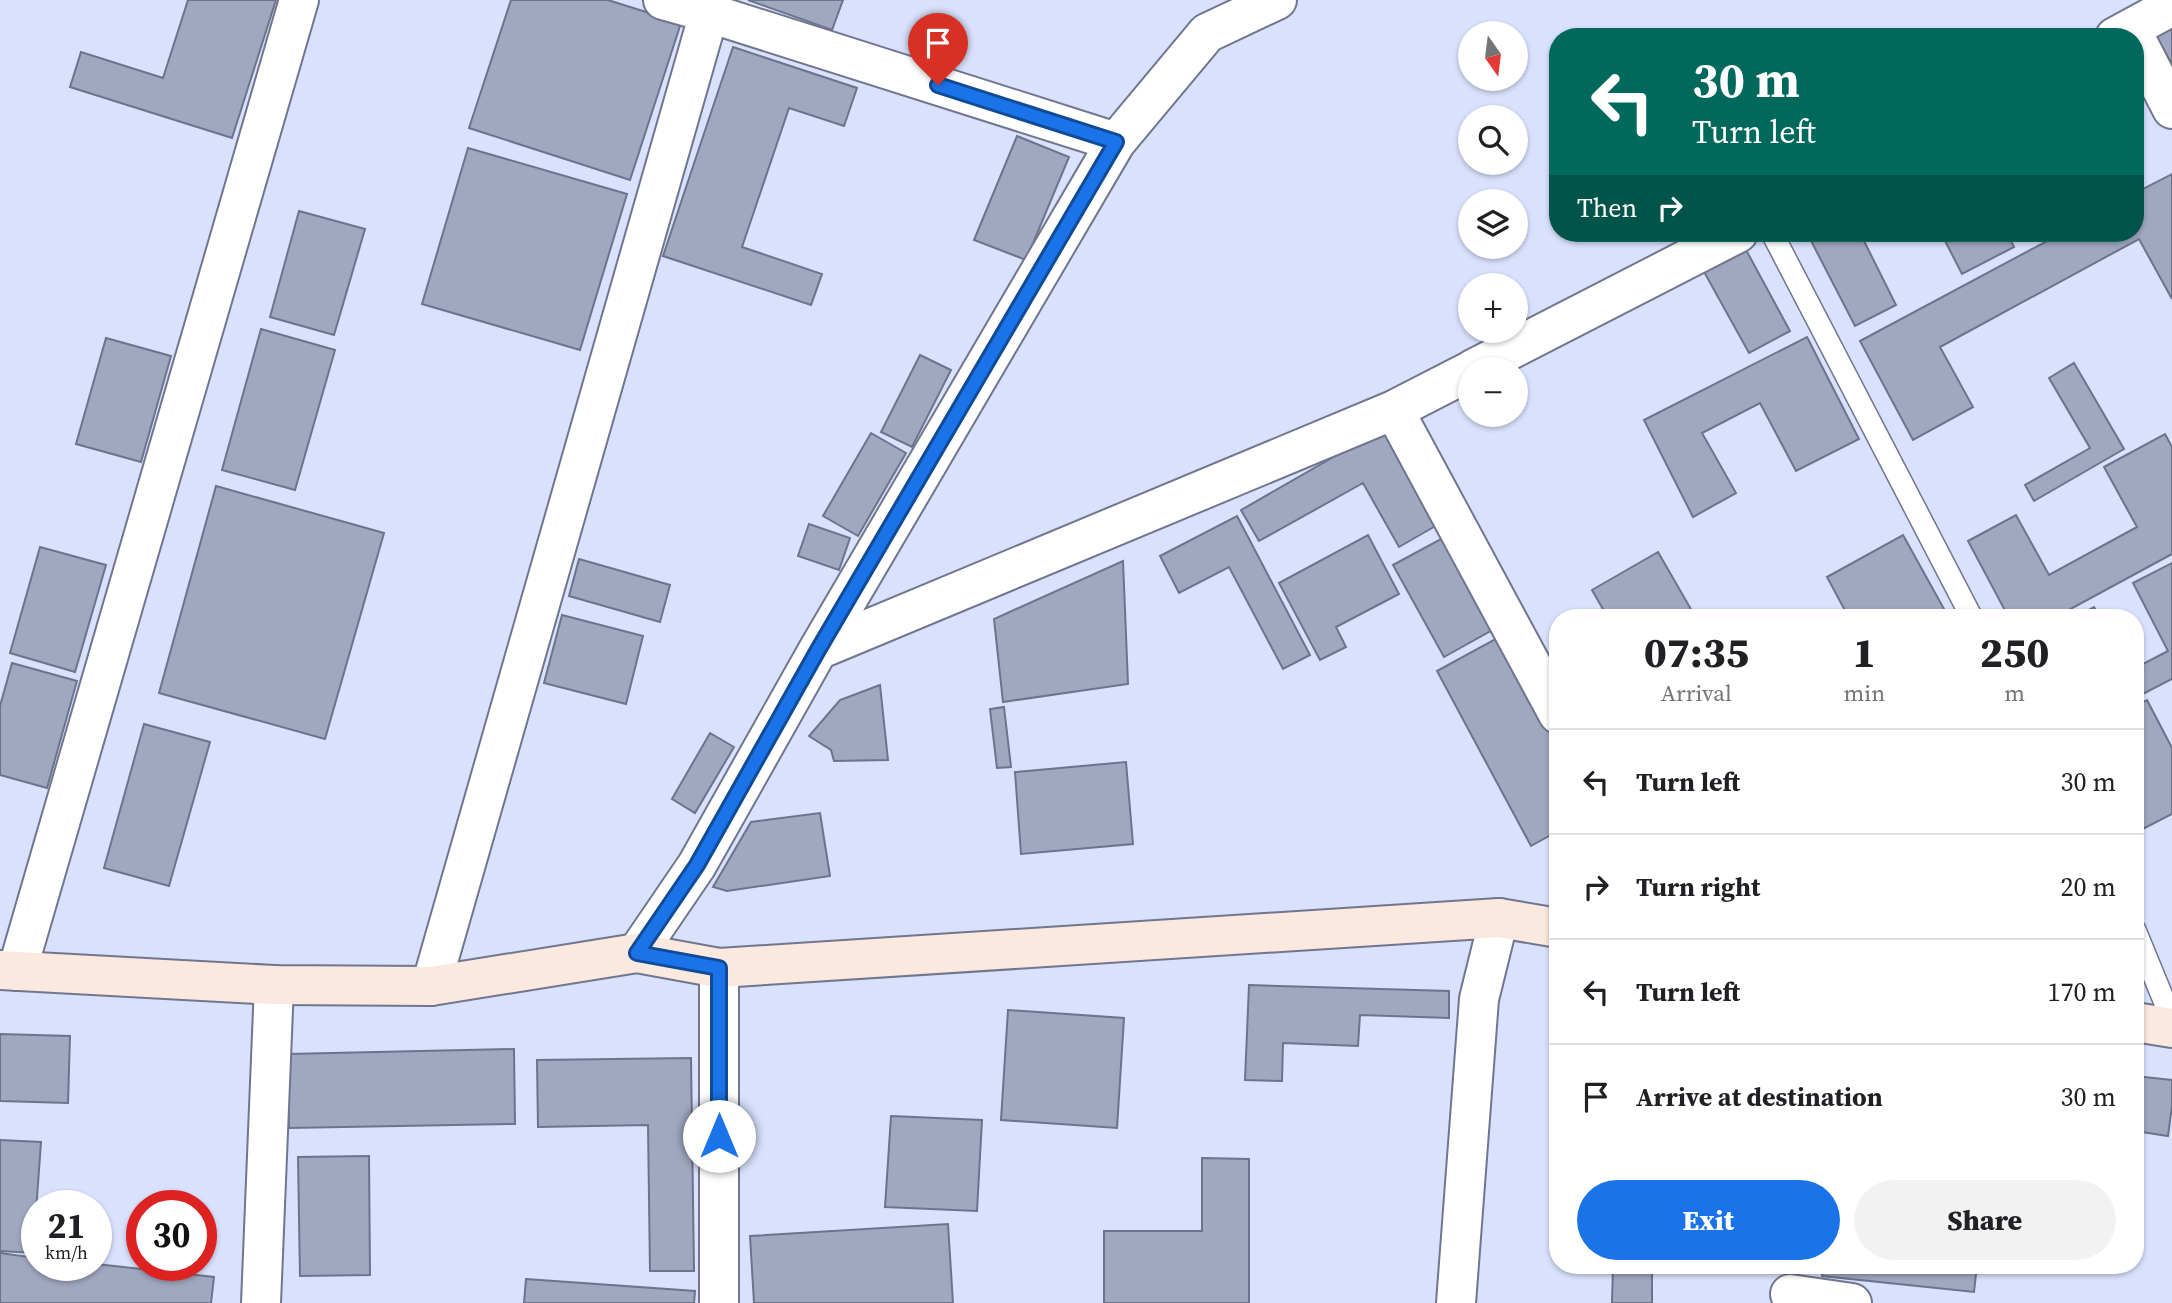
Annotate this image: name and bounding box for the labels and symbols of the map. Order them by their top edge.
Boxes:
pin [908,13,968,85]
north arrow [1458,21,1528,91]
position arrow [682,1099,756,1173]
speed limit sign: 30 [126,1190,217,1281]

